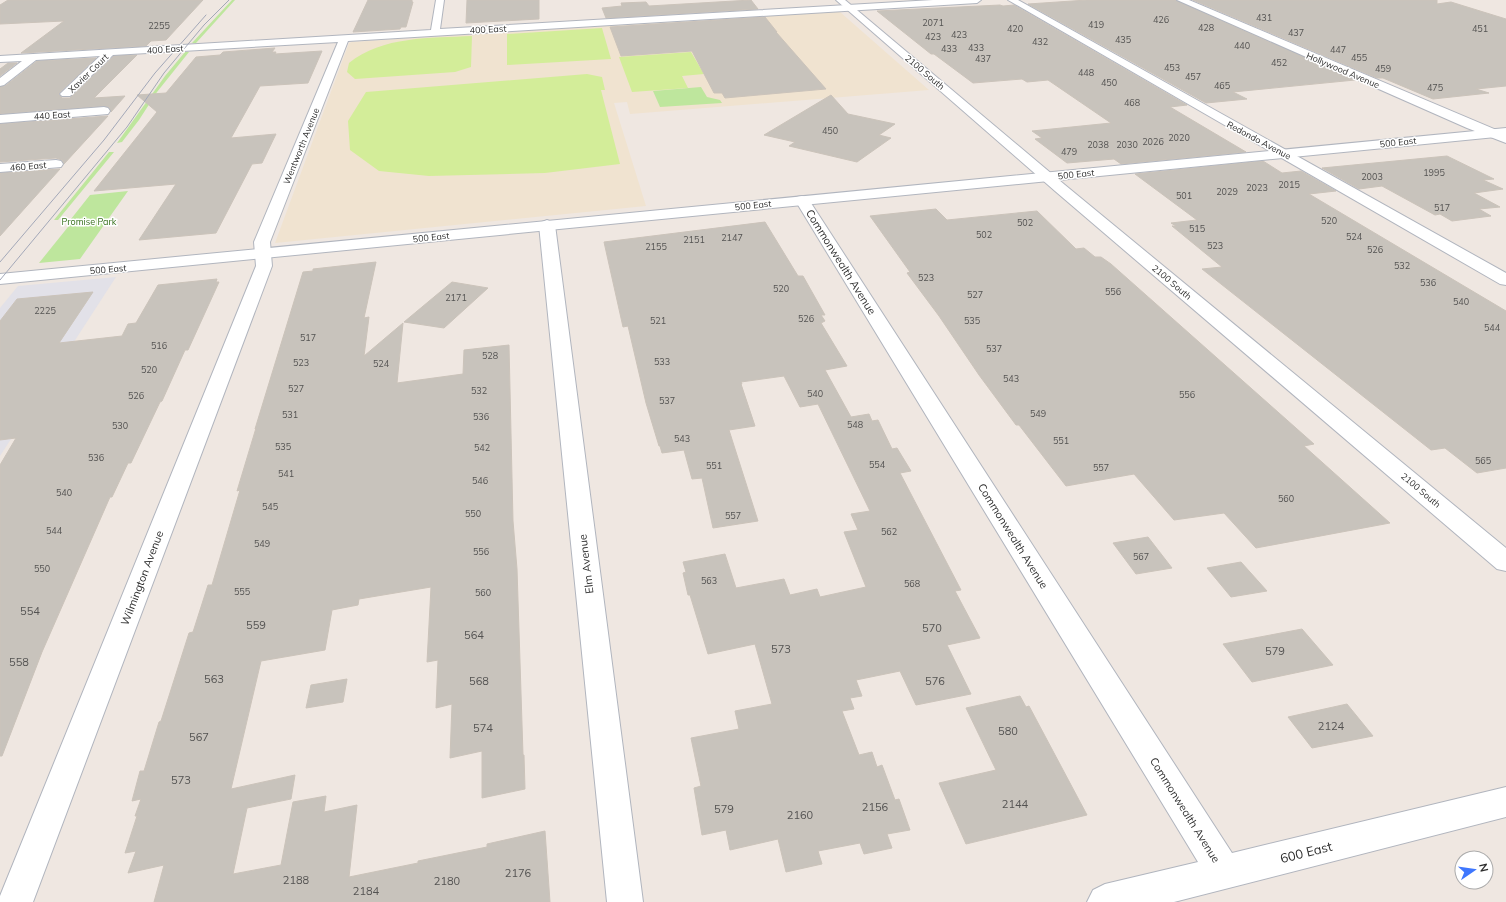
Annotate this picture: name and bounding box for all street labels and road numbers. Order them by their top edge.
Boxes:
street label: 400 East [469,23,507,35]
street label: 400 East [146,42,184,56]
street label: Hollywood Avenue [1304,50,1381,91]
street label: Xavier Court [66,51,110,95]
street label: 2100 South [903,52,947,92]
street label: Wentworth Avenue [281,106,321,186]
street label: 440 East [33,108,71,122]
street label: Redondo Avenue [1225,118,1293,162]
street label: 500 East [1379,135,1417,149]
street label: 460 East [9,159,47,173]
street label: 500 East [1057,167,1095,181]
street label: 500 East [734,198,772,212]
street label: Commonwealth Avenue [803,207,879,317]
street label: 500 East [412,230,450,244]
street label: 500 East [89,262,127,276]
street label: 2100 South [1150,262,1194,302]
street label: 2100 South [1399,470,1443,510]
street label: Commonwealth Avenue [975,481,1051,591]
street label: Wilmington Avenue [117,529,167,627]
street label: Elm Avenue [575,533,597,595]
street label: Commonwealth Avenue [1147,755,1223,865]
street label: 600 East [1278,838,1334,866]

